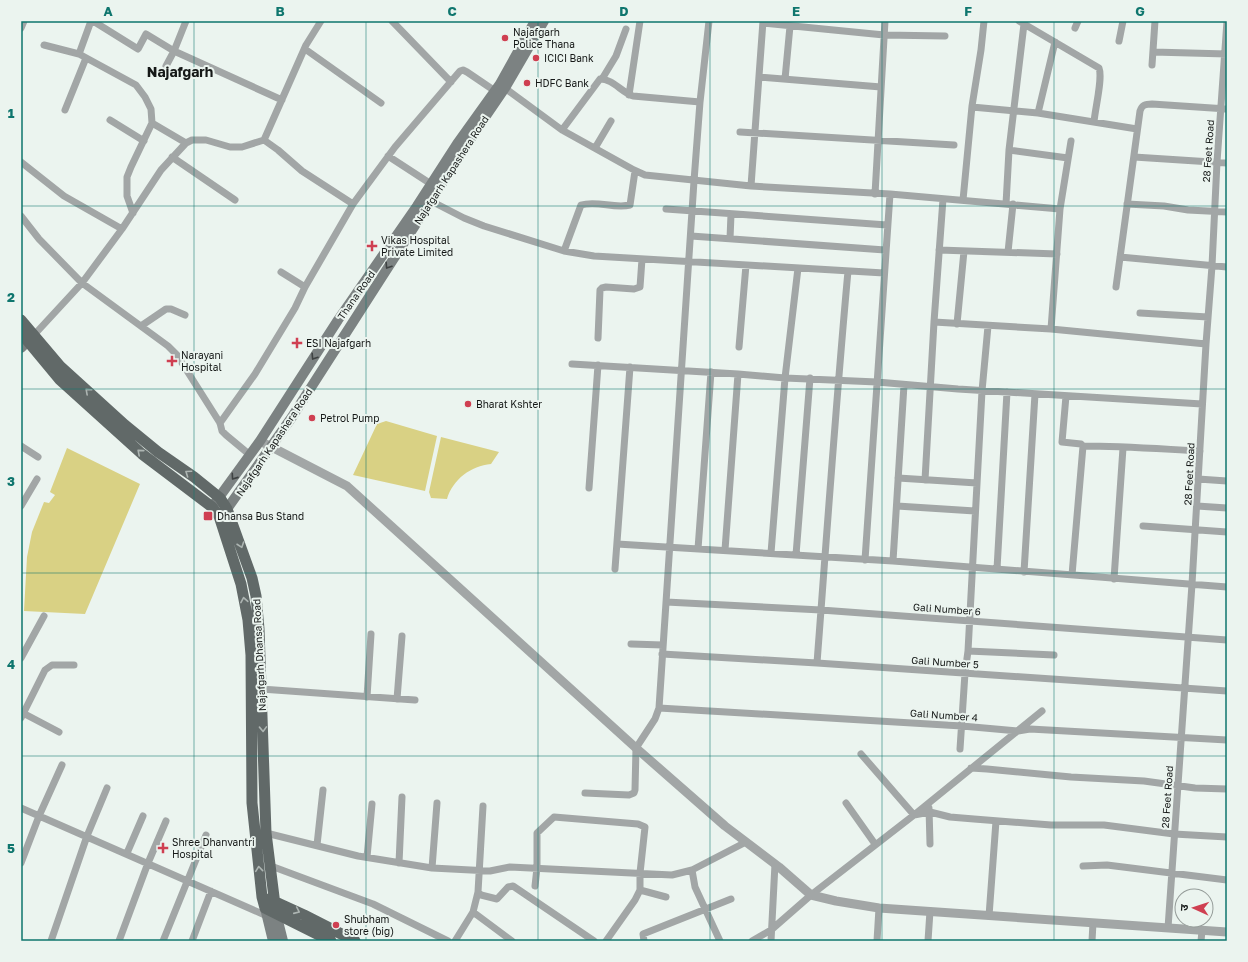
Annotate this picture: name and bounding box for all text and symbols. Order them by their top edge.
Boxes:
text: A [103,3,113,19]
text: B [275,3,285,19]
text: C [447,3,457,19]
text: D [619,3,629,19]
text: E [792,3,800,19]
text: F [964,3,972,19]
text: G [1135,3,1145,19]
place label: Najafgarh Police Thana [513,26,575,50]
marker: Najafgarh Police Thana [500,33,510,43]
place label: ICICI Bank [544,52,594,64]
marker: ICICI Bank [531,53,541,63]
district label: Najafgarh [147,63,213,80]
place label: HDFC Bank [535,77,589,89]
marker: HDFC Bank [522,78,532,88]
text: 1 [8,105,15,121]
street label: Najafgarh Kapashera Road [411,113,491,227]
street label: 28 Feet Road [1200,119,1216,183]
place label: Vikas Hospital Private Limited [381,234,453,258]
marker: Vikas Hospital Private Limited [366,240,378,252]
one-way arrow [385,262,393,269]
street label: Thana Road [335,268,377,322]
text: 2 [7,289,15,305]
marker: ESI Najafgarh [291,337,303,349]
place label: ESI Najafgarh [306,337,371,349]
place label: Narayani Hospital [181,349,223,373]
one-way arrow [312,353,319,360]
marker: Narayani Hospital [166,355,178,367]
street label: Najafgarh Kapashera Road [233,386,315,498]
one-way arrow [85,389,92,396]
place label: Bharat Kshter [476,398,542,410]
marker: Bharat Kshter [463,399,473,409]
place label: Petrol Pump [320,412,379,424]
marker: Petrol Pump [307,413,317,423]
street label: 28 Feet Road [1181,442,1197,506]
one-way arrow [137,450,145,457]
one-way arrow [186,471,193,478]
text: 3 [7,473,15,489]
one-way arrow [232,473,239,480]
marker: Dhansa Bus Stand [202,510,214,522]
place label: Dhansa Bus Stand [217,510,304,522]
one-way arrow [236,542,245,549]
one-way arrow [241,597,249,603]
street label: Najafgarh Dhansa Road [250,599,268,711]
street label: Gali Number 6 [913,601,981,617]
street label: Gali Number 5 [911,654,979,670]
text: 4 [7,656,15,672]
street label: Gali Number 4 [910,707,978,723]
one-way arrow [258,726,267,732]
street label: 28 Feet Road [1159,765,1175,829]
place label: Shree Dhanvantri Hospital [172,836,255,860]
text: 5 [7,840,15,856]
marker: Shree Dhanvantri Hospital [157,842,169,854]
one-way arrow [255,866,264,872]
north arrow [1174,888,1214,928]
text: उ [1177,903,1190,911]
one-way arrow [293,907,300,915]
place label: Shubham store (big) [344,913,394,937]
marker: Shubham store (big) [331,920,341,930]

